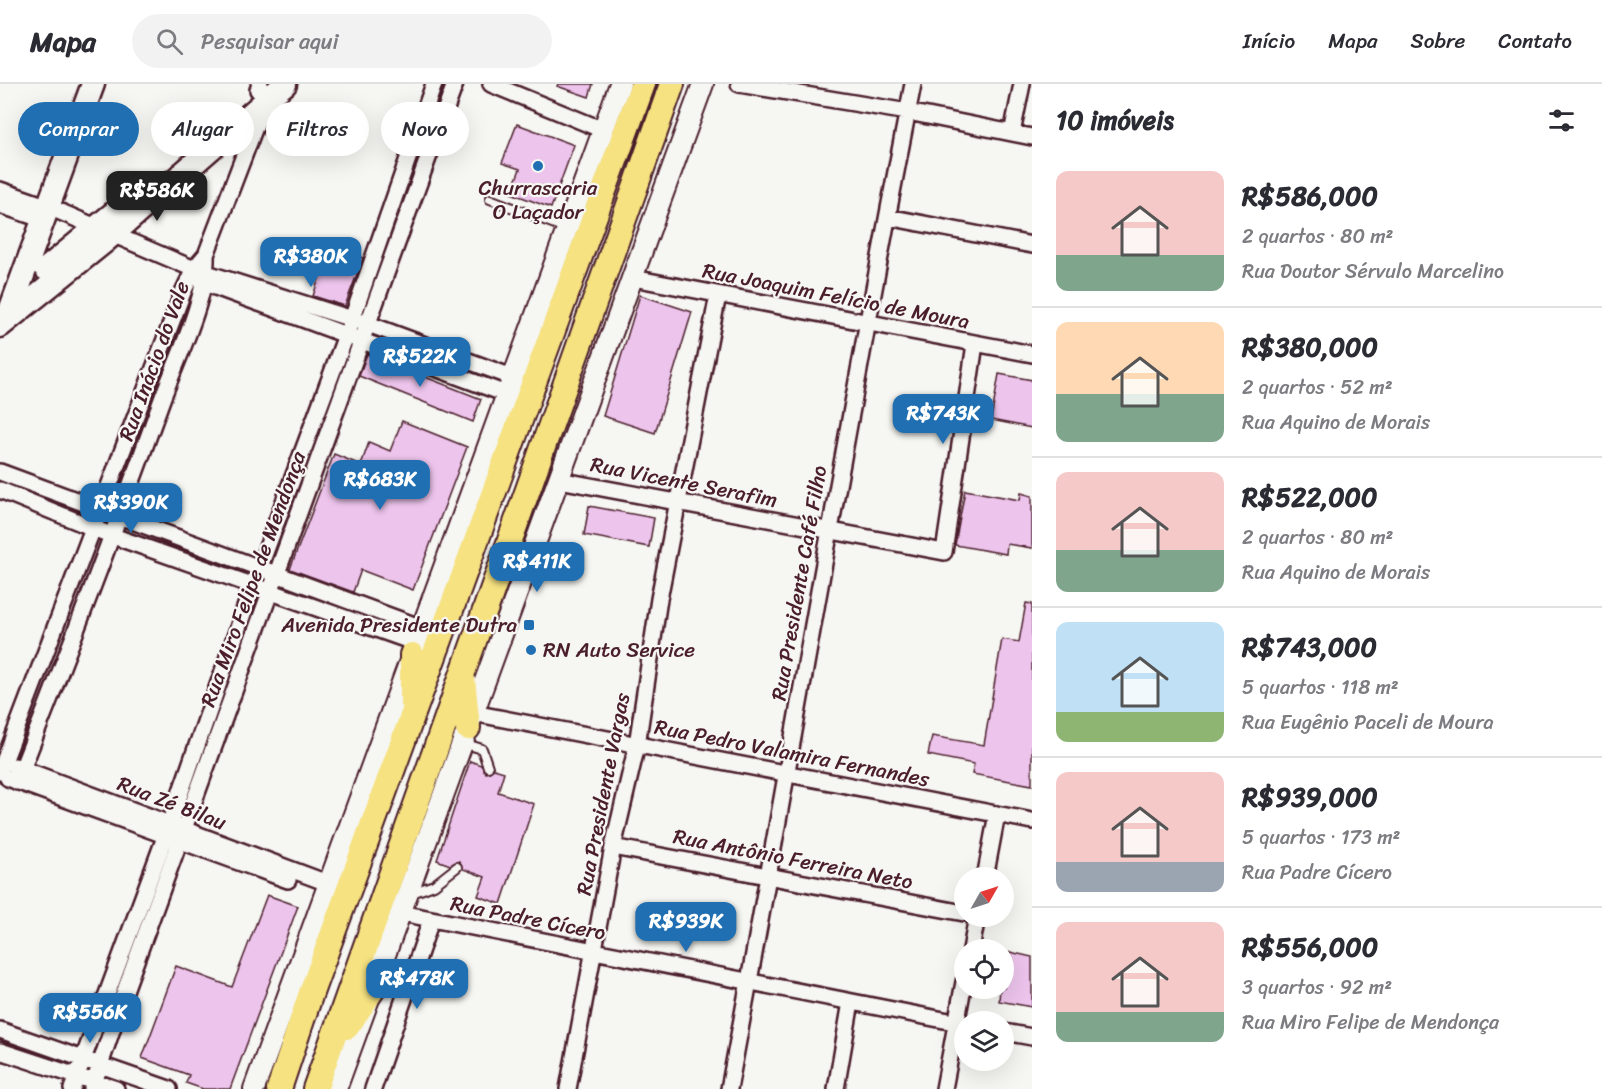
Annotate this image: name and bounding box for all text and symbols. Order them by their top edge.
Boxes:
search box [132,14,552,68]
text: Mapa [30,17,96,66]
text: Pesquisar aqui [201,22,339,61]
text: Início [1243,22,1295,60]
text: Mapa [1328,22,1378,60]
text: Sobre [1411,22,1465,60]
text: Contato [1498,22,1572,60]
icon: search [153,25,186,58]
text: 10 imóveis [1056,97,1174,143]
chip: Comprar [18,102,139,156]
chip: Alugar [151,102,254,156]
chip: Filtros [266,102,369,156]
chip: Novo [381,102,469,156]
icon: filters [1545,104,1578,137]
marker: Churrascaria O Laçador [531,159,545,173]
place label: Churrascaria O Laçador [479,169,598,231]
pin: R$586K [108,171,206,222]
text: R$586K [120,173,194,208]
text: R$586,000 [1242,173,1378,219]
icon: home [1104,195,1176,267]
text: 2 quartos · 80 m² [1242,219,1393,254]
pin: R$380K [262,237,360,288]
text: R$380K [274,239,348,274]
street label: Rua Joaquim Felício de Moura [699,251,973,341]
text: Rua Doutor Sérvulo Marcelino [1242,254,1504,289]
street label: Rua Inácio do Vale [107,275,201,446]
text: R$380,000 [1242,324,1378,370]
pin: R$522K [371,337,469,388]
text: R$522K [383,339,457,374]
icon: home [1104,346,1176,418]
text: 2 quartos · 52 m² [1242,370,1393,405]
pin: R$743K [894,394,992,445]
text: R$743K [907,396,979,431]
text: Rua Aquino de Morais [1242,405,1430,440]
street label: Rua Miro Felipe de Mendonça [189,445,317,712]
street label: Rua Vicente Serafim [587,445,781,519]
pin: R$683K [331,460,429,511]
text: R$683K [344,462,416,497]
street label: Rua Presidente Café Filho [760,462,838,704]
text: R$522,000 [1242,474,1377,520]
pin: R$390K [82,483,180,534]
text: R$390K [94,485,168,520]
icon: home [1104,496,1176,568]
text: 2 quartos · 80 m² [1242,520,1393,555]
pin: R$411K [488,542,586,593]
text: R$411K [503,544,571,579]
text: Rua Aquino de Morais [1242,555,1430,590]
place label: Avenida Presidente Dutra [281,606,517,644]
marker: Avenida Presidente Dutra [522,618,536,632]
text: R$743,000 [1242,624,1377,670]
place label: RN Auto Service [543,631,695,669]
marker: RN Auto Service [524,643,538,657]
icon: home [1104,646,1176,718]
text: 5 quartos · 118 m² [1242,670,1399,705]
street label: Rua Presidente Vargas [565,689,641,898]
text: Rua Eugênio Paceli de Moura [1242,705,1494,740]
street label: Rua Pedro Valamira Fernandes [651,708,933,798]
street label: Rua Zé Bilau [112,765,233,841]
text: R$939,000 [1242,774,1378,820]
icon: home [1104,796,1176,868]
street label: Rua Antônio Ferreira Neto [670,817,916,901]
text: 5 quartos · 173 m² [1242,820,1400,855]
text: Rua Padre Cícero [1242,855,1392,890]
north arrow [954,867,1014,927]
map controls [954,867,1014,1071]
street label: Rua Padre Cícero [447,884,609,952]
pin: R$939K [637,902,735,953]
text: R$939K [649,904,723,939]
text: R$556,000 [1242,924,1378,970]
button: locate [954,939,1014,999]
icon: home [1104,946,1176,1018]
pin: R$478K [368,959,466,1010]
text: R$478K [380,961,454,996]
text: 3 quartos · 92 m² [1242,970,1392,1005]
pin: R$556K [41,993,139,1044]
text: R$556K [53,995,127,1030]
text: Rua Miro Felipe de Mendonça [1242,1005,1499,1040]
button: layers [954,1011,1014,1071]

